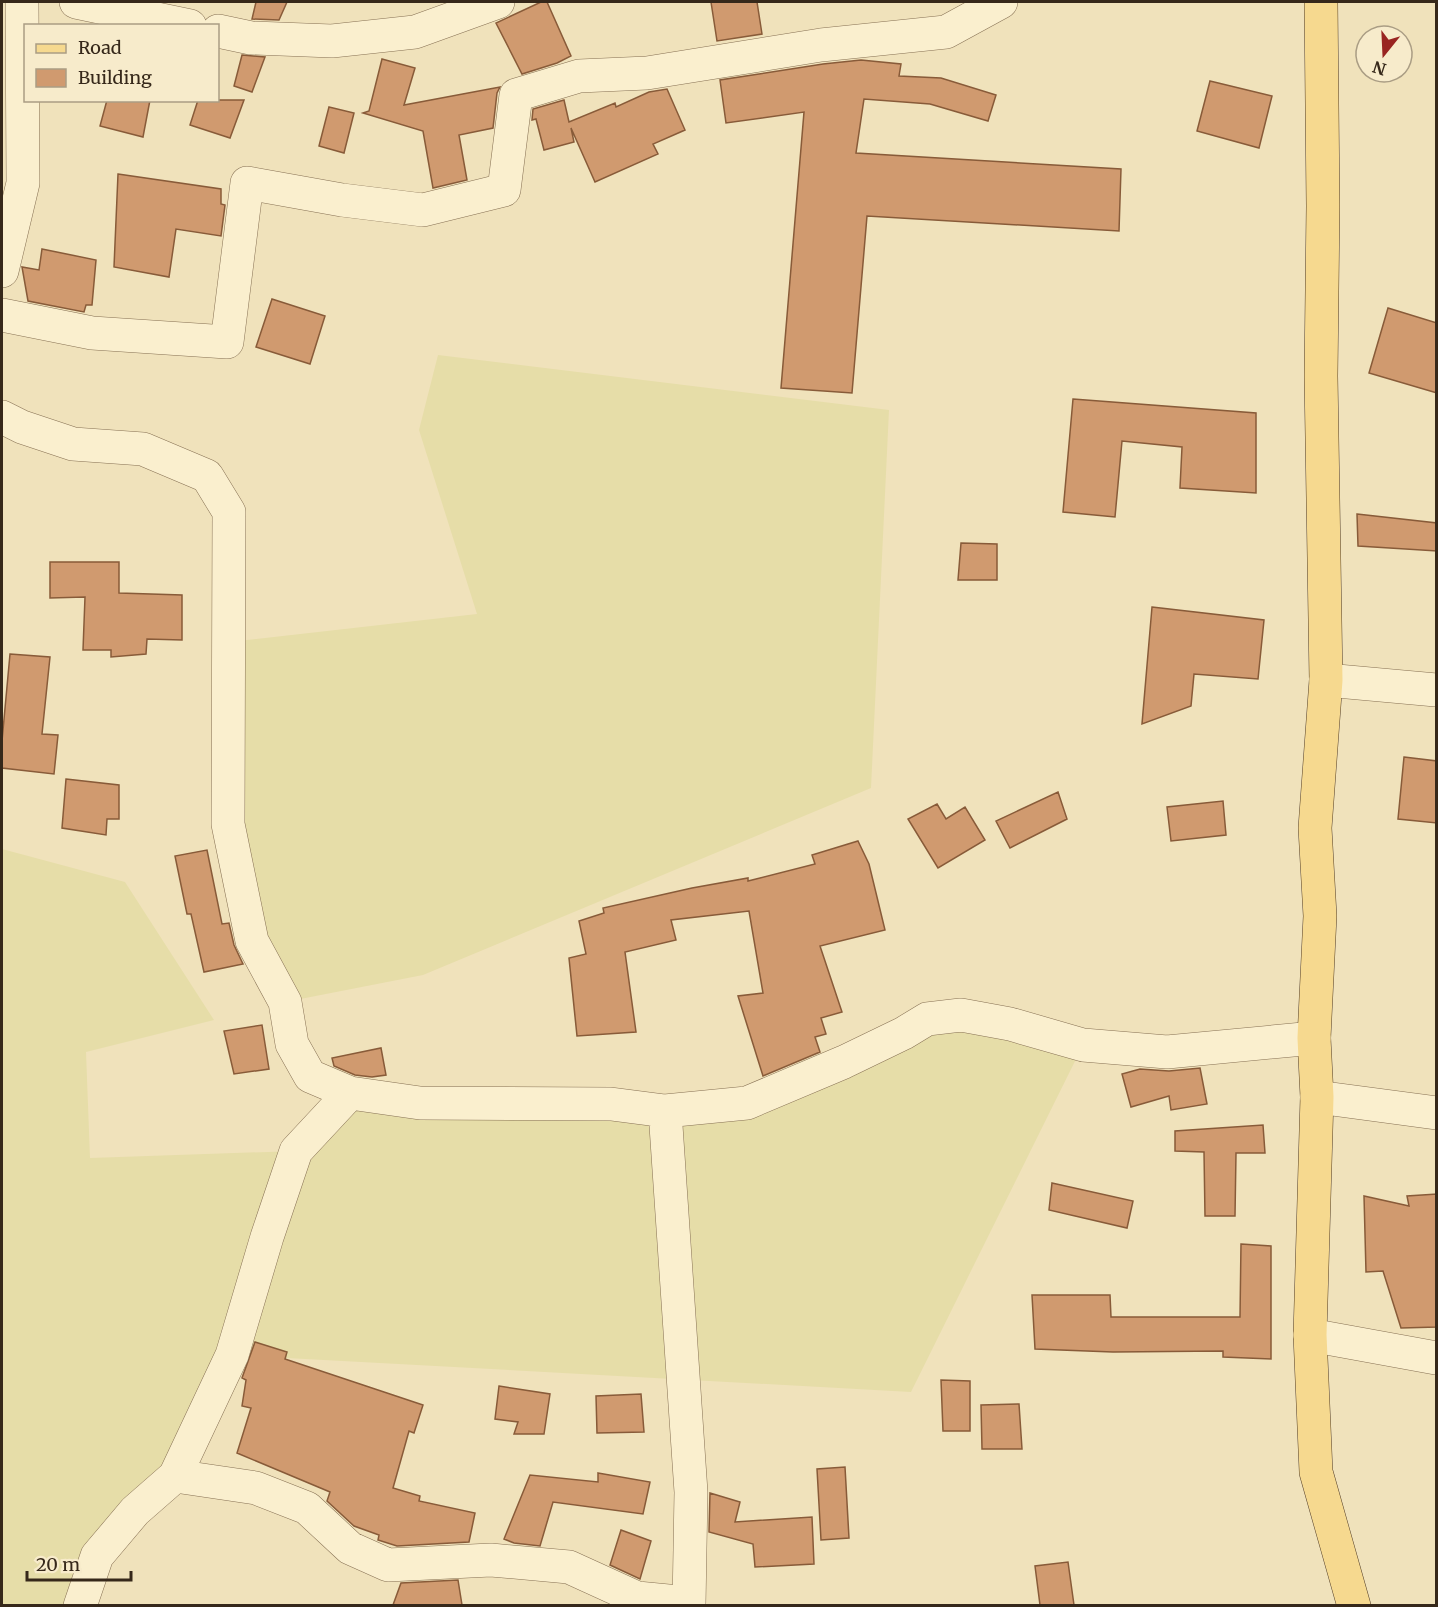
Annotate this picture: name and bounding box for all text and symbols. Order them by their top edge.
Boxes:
legend [24,24,219,102]
north arrow [1354,24,1414,84]
text: Road [78,36,122,59]
text: N [1370,57,1388,80]
text: Building [78,66,152,89]
scale bar [27,1544,130,1582]
text: 20 m [36,1553,80,1576]

